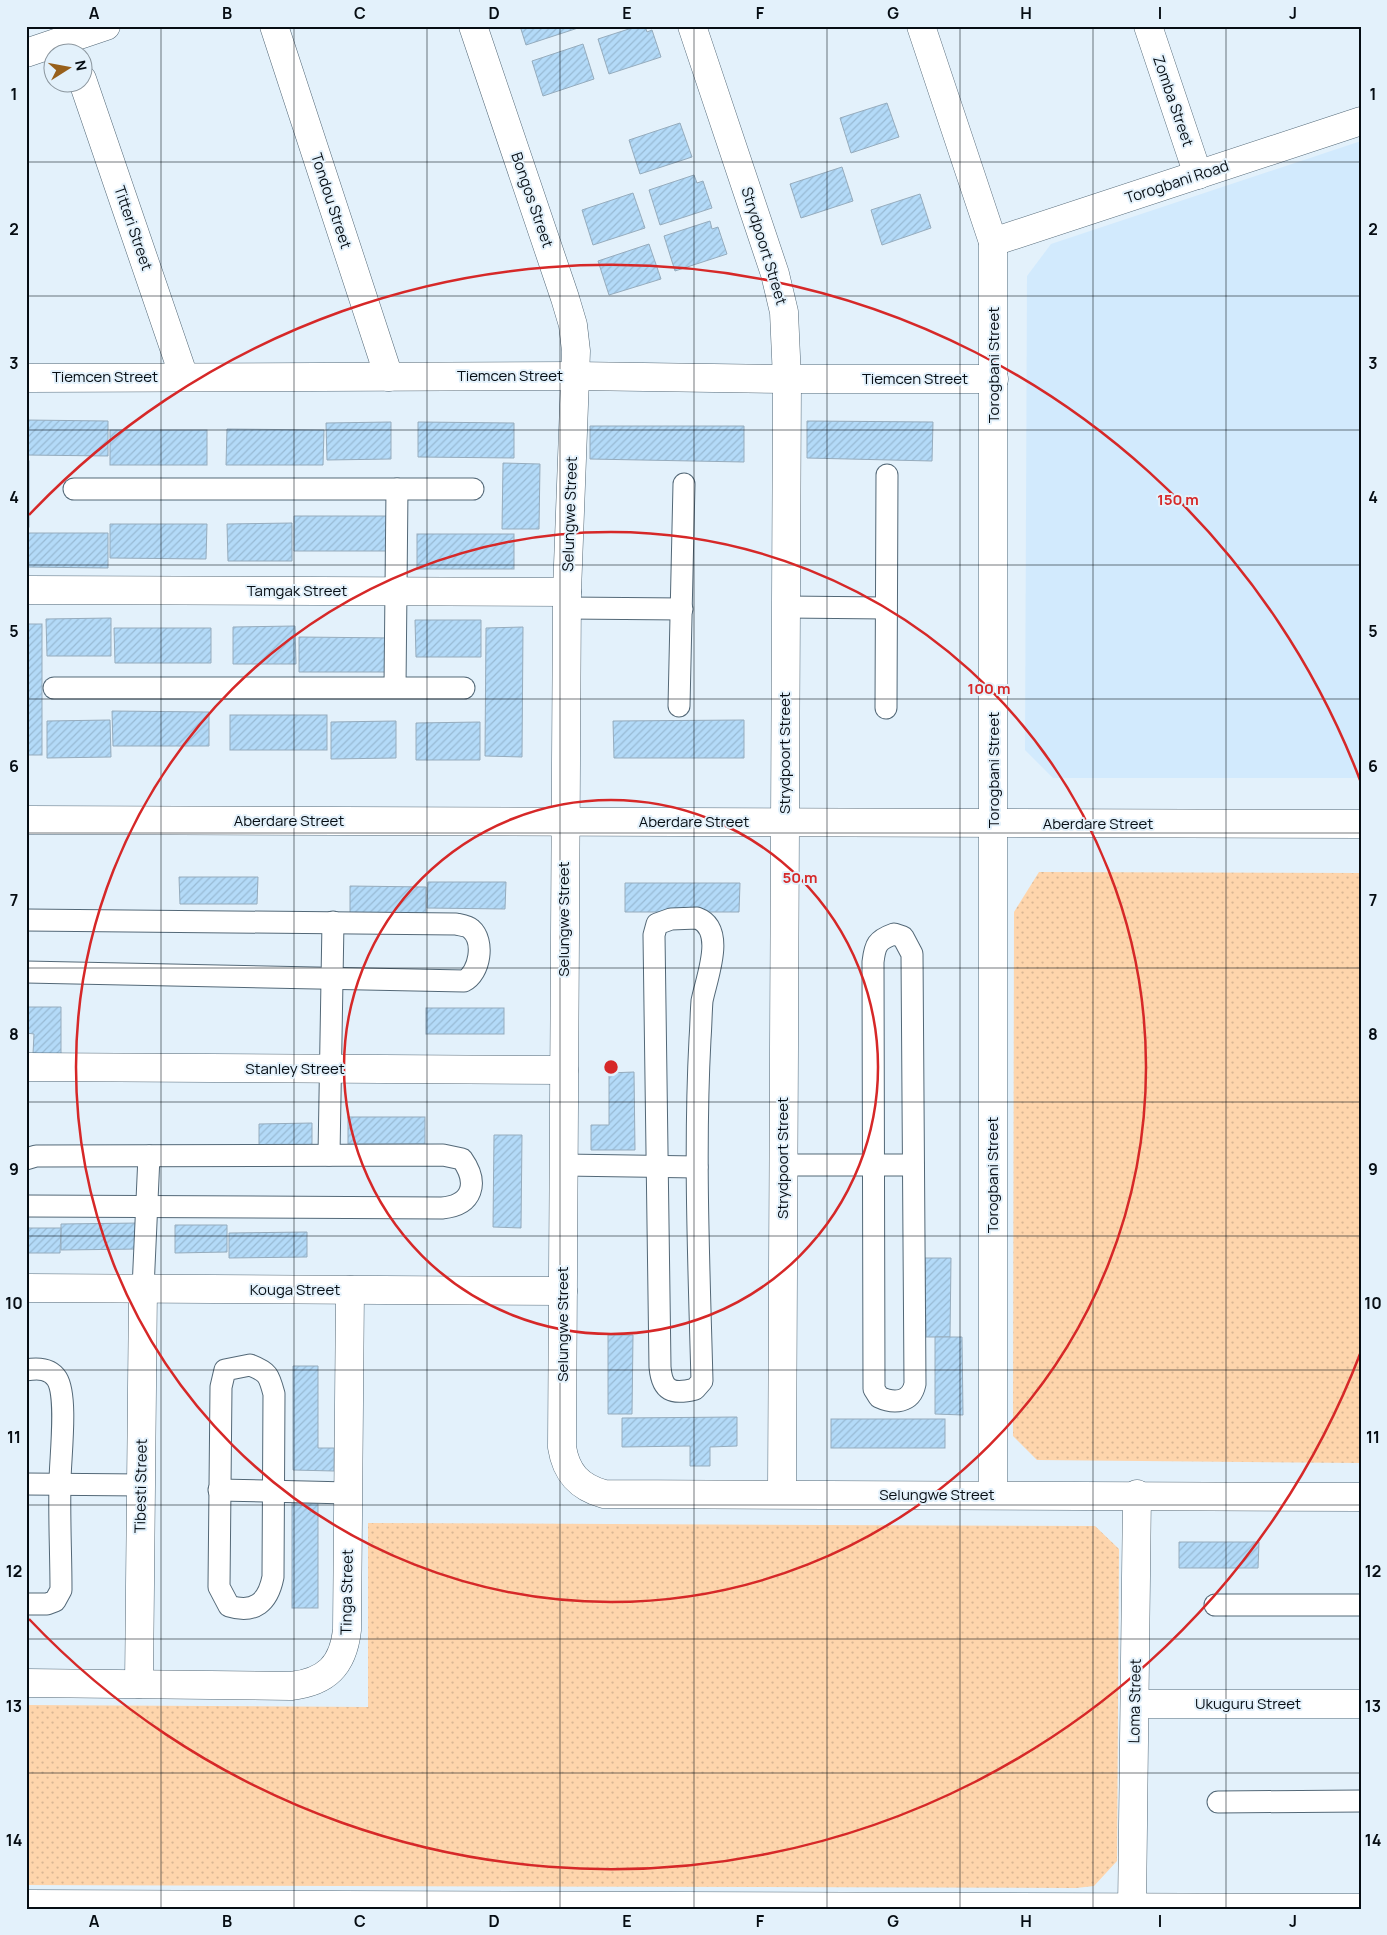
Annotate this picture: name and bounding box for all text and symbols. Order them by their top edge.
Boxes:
text: A [89,2,100,24]
text: B [222,2,232,24]
text: C [354,2,366,24]
text: D [488,2,500,24]
text: E [622,2,632,24]
text: F [756,2,765,24]
text: G [887,2,899,24]
text: H [1020,2,1032,24]
text: I [1158,2,1162,24]
text: J [1289,2,1297,24]
north arrow [42,42,92,92]
street label: Zomba Street [1148,52,1199,149]
text: N [71,59,92,72]
text: 1 [10,83,18,105]
text: 1 [1369,83,1377,105]
street label: Bongos Street [506,149,559,250]
street label: Tondou Street [306,150,357,251]
street label: Torogbani Road [1122,155,1231,208]
street label: Titteri Street [109,183,158,273]
street label: Strydpoort Street [737,184,792,307]
text: 2 [9,218,19,240]
text: 2 [1368,218,1378,240]
street label: Torogbani Street [983,307,1004,423]
text: 3 [9,352,19,374]
text: 3 [1368,352,1378,374]
street label: Tiemcen Street [457,365,563,386]
street label: Tiemcen Street [52,366,158,387]
street label: Tiemcen Street [862,368,968,389]
street label: Selungwe Street [557,456,582,572]
text: 4 [9,486,19,508]
text: 4 [1368,486,1378,508]
text: 150 m [1157,489,1199,510]
street label: Tamgak Street [247,580,347,601]
text: 5 [9,620,19,642]
text: 5 [1368,620,1378,642]
text: 100 m [968,678,1010,699]
street label: Strydpoort Street [774,692,795,814]
street label: Torogbani Street [983,712,1004,828]
text: 6 [9,755,19,777]
text: 6 [1368,755,1378,777]
street label: Aberdare Street [234,810,344,831]
street label: Aberdare Street [639,811,749,832]
street label: Aberdare Street [1043,813,1153,834]
street label: Selungwe Street [553,861,574,977]
text: 50 m [782,867,818,888]
text: 7 [10,889,18,911]
text: 7 [1369,889,1377,911]
text: 8 [9,1023,19,1045]
text: 8 [1368,1023,1378,1045]
street label: Stanley Street [245,1058,345,1079]
centre of rings [602,1058,620,1076]
street label: Strydpoort Street [772,1097,793,1219]
street label: Torogbani Street [982,1117,1003,1233]
text: 9 [9,1158,19,1180]
text: 9 [1368,1158,1378,1180]
street label: Selungwe Street [552,1266,573,1382]
street label: Kouga Street [250,1279,340,1300]
text: 10 [5,1292,23,1314]
text: 10 [1364,1292,1382,1314]
text: 11 [7,1426,21,1448]
text: 11 [1366,1426,1380,1448]
street label: Tibesti Street [129,1439,152,1533]
street label: Selungwe Street [879,1484,995,1505]
street label: Tinga Street [335,1549,358,1635]
text: 12 [6,1560,22,1582]
text: 12 [1365,1560,1381,1582]
street label: Loma Street [1123,1658,1146,1743]
street label: Ukuguru Street [1195,1693,1301,1714]
text: 13 [6,1695,22,1717]
text: 13 [1365,1695,1381,1717]
text: 14 [6,1829,22,1851]
text: 14 [1365,1829,1381,1851]
text: A [89,1910,100,1932]
text: B [222,1910,232,1932]
text: C [354,1910,366,1932]
text: D [488,1910,500,1932]
text: E [622,1910,632,1932]
text: F [756,1910,765,1932]
text: G [887,1910,899,1932]
text: H [1020,1910,1032,1932]
text: I [1158,1910,1162,1932]
text: J [1289,1910,1297,1932]

